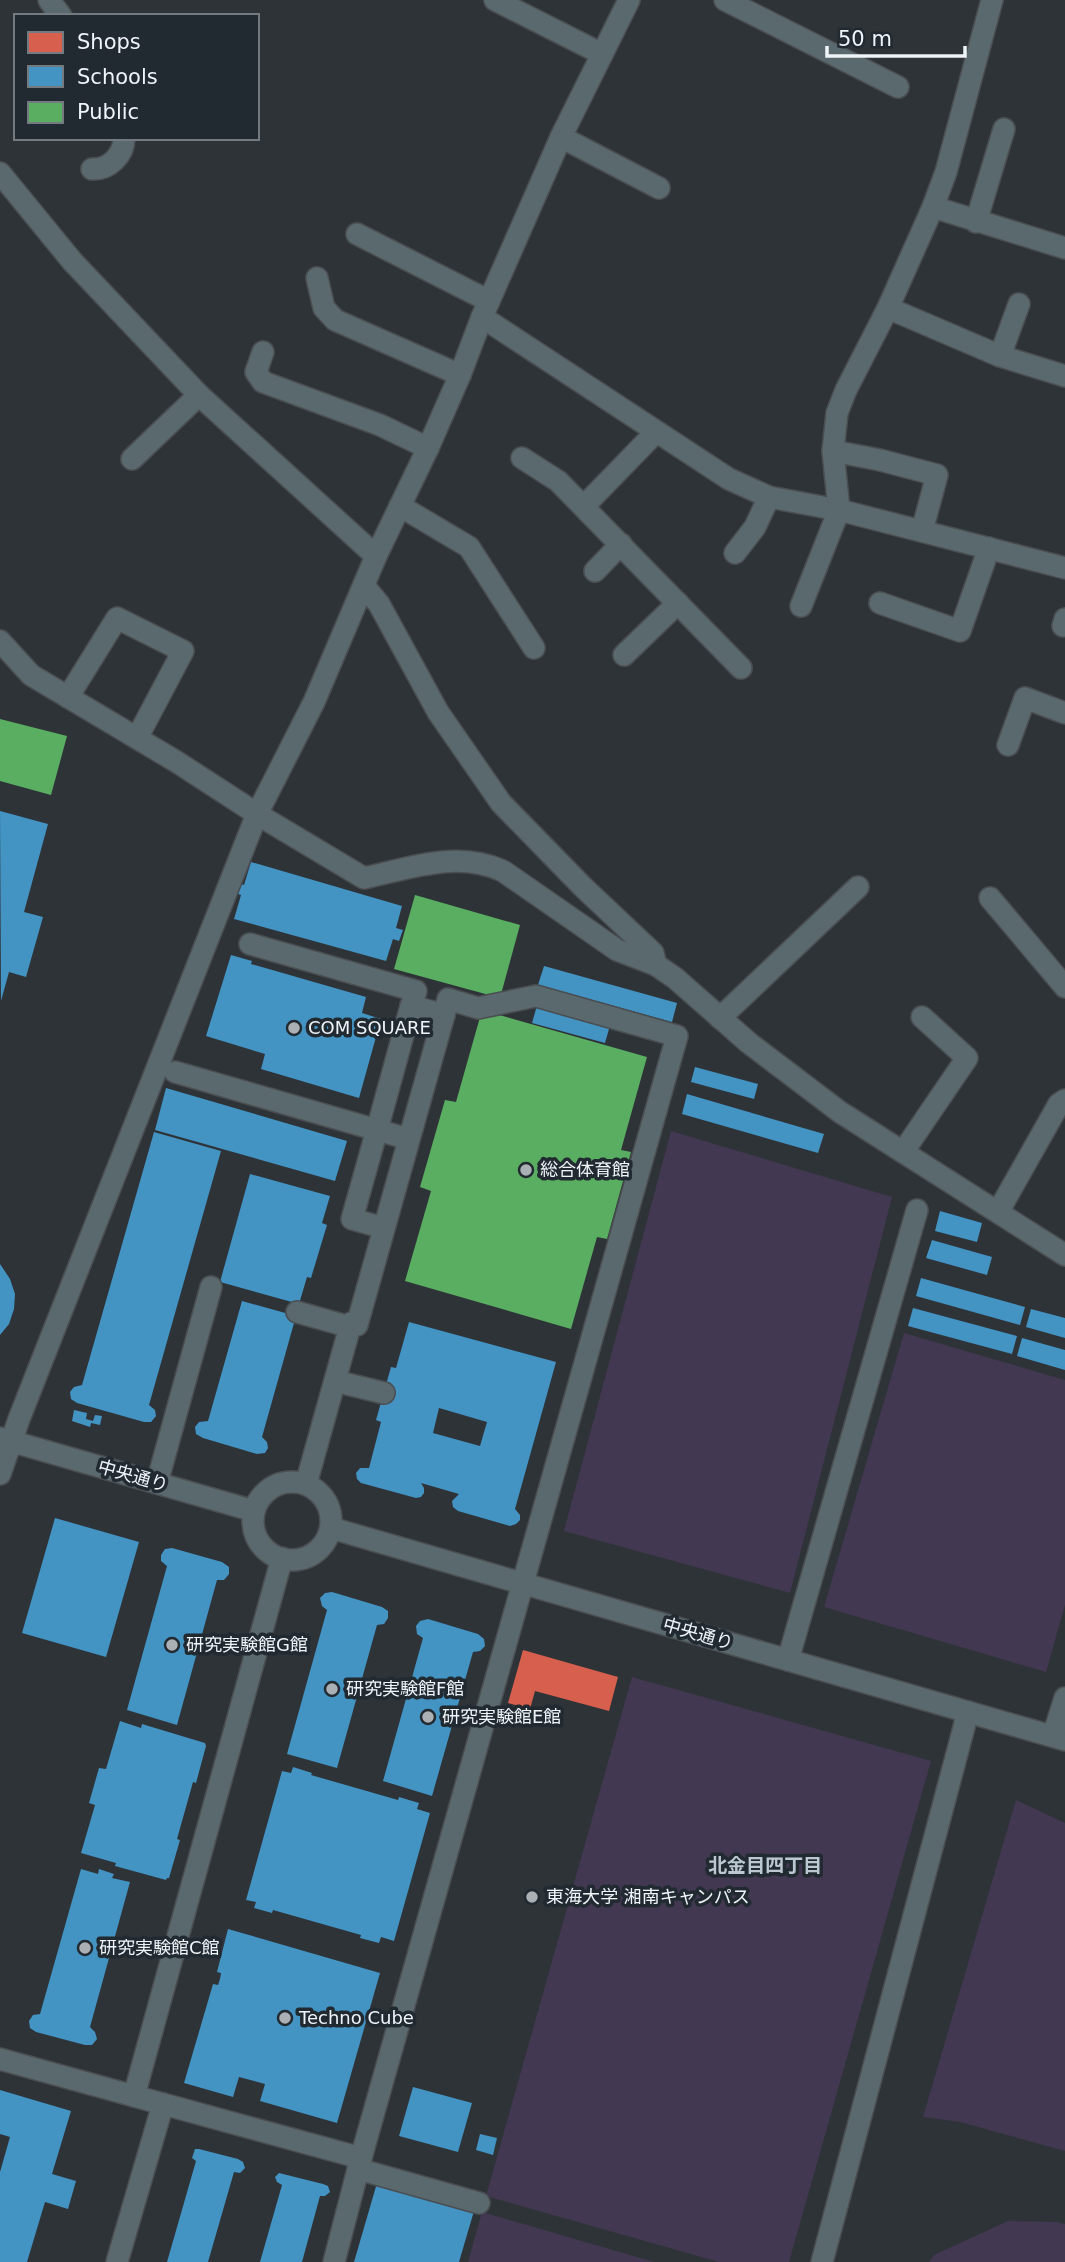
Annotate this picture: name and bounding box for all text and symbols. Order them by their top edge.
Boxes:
legend [14,14,259,140]
scale bar [827,14,965,58]
text: 50 m [838,27,892,51]
text: Shops [77,30,141,54]
text: Schools [77,65,158,89]
text: Public [77,100,139,124]
place label: COM SQUARE [308,1017,431,1038]
marker: COM SQUARE [286,1020,302,1036]
place label: 総合体育館 [540,1159,630,1180]
marker: 総合体育館 [518,1162,534,1178]
street label: 中央通り [96,1456,171,1496]
street label: 中央通り [661,1614,736,1654]
place label: 研究実験館G館 [186,1634,308,1655]
marker: 研究実験館G館 [164,1637,180,1653]
place label: 研究実験館F館 [346,1678,464,1699]
marker: 研究実験館F館 [324,1681,340,1697]
place label: 研究実験館E館 [442,1706,561,1727]
marker: 研究実験館E館 [420,1709,436,1725]
district label: 北金目四丁目 [708,1854,822,1876]
place label: 東海大学 湘南キャンパス [546,1886,750,1907]
marker: 東海大学 湘南キャンパス [524,1889,540,1905]
place label: 研究実験館C館 [99,1937,220,1958]
marker: 研究実験館C館 [77,1940,93,1956]
place label: Techno Cube [298,2007,414,2028]
marker: Techno Cube [277,2010,293,2026]

